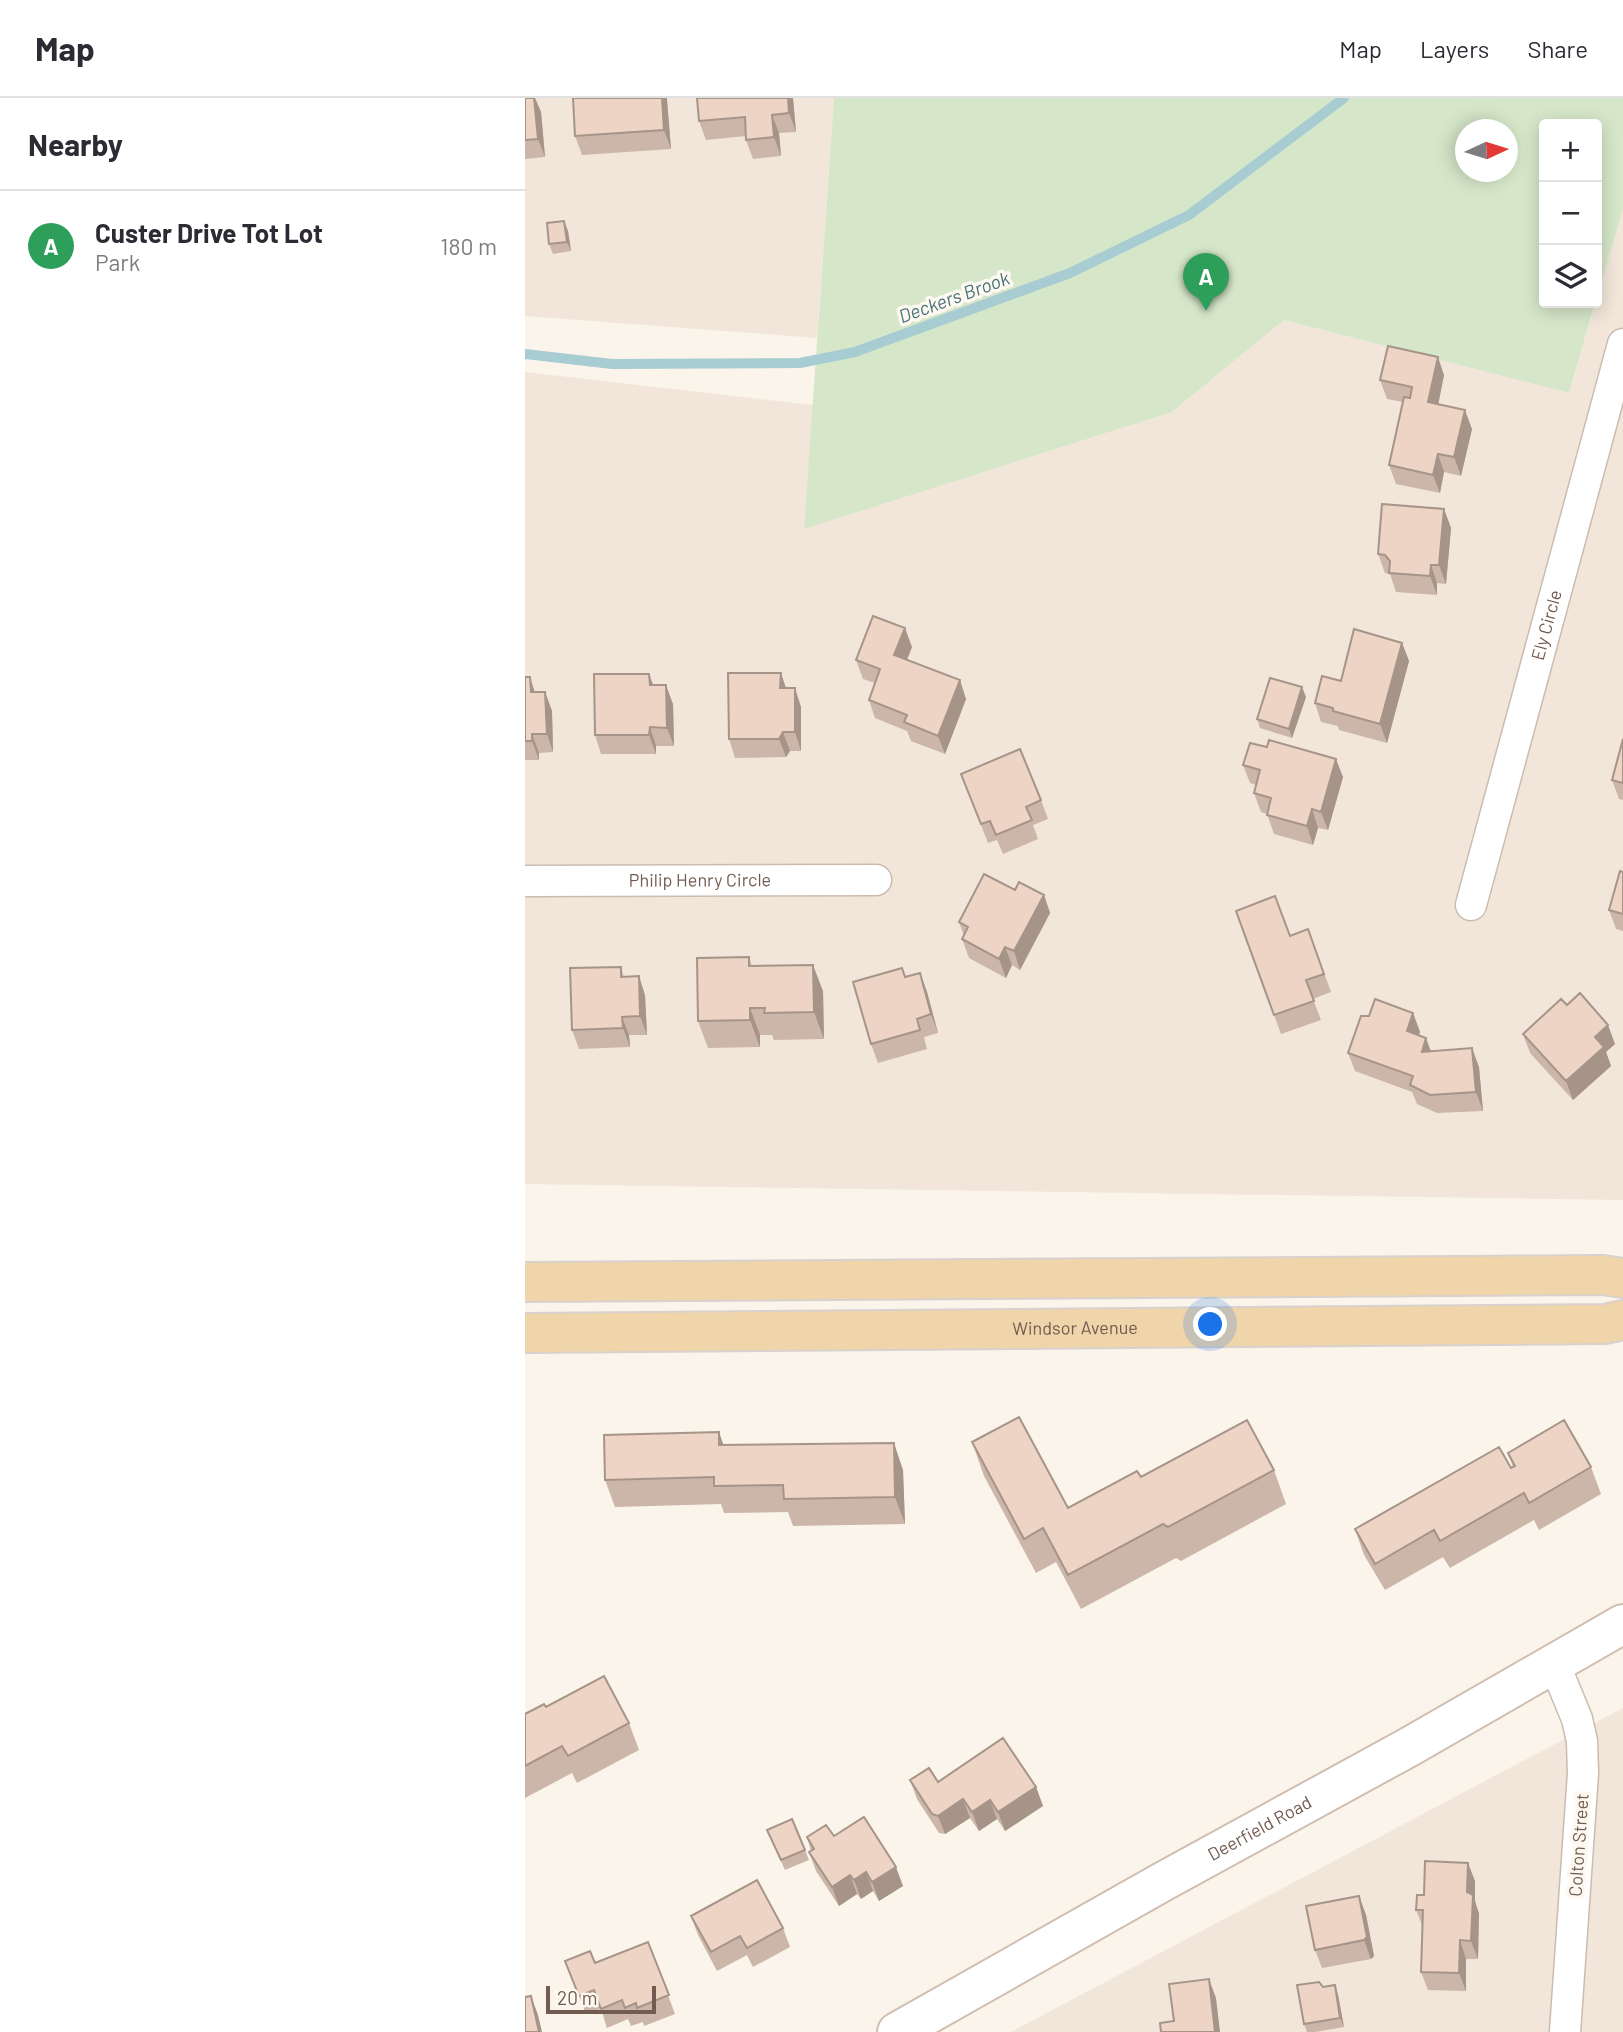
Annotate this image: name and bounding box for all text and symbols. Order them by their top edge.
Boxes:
text: Map [35,28,95,68]
text: Map [1339,34,1382,63]
text: Layers [1420,34,1489,63]
text: Share [1527,34,1588,63]
north arrow [1455,119,1518,182]
map controls [1539,119,1602,308]
button: + [1539,119,1602,182]
text: Nearby [28,126,123,162]
button: − [1539,182,1602,245]
text: Custer Drive Tot Lot [95,217,323,248]
text: A [43,232,59,260]
text: 180 m [440,232,497,260]
button: layers [1539,245,1602,308]
text: Park [95,248,140,276]
pin: A [1183,253,1229,311]
water label: Deckers Brook [895,266,1013,327]
street label: Ely Circle [1526,587,1566,662]
street label: Philip Henry Circle [629,868,771,891]
your location [1193,1307,1227,1341]
street label: Windsor Avenue [1012,1316,1138,1339]
street label: Deerfield Road [1204,1790,1315,1865]
street label: Colton Street [1563,1793,1593,1897]
scale bar [546,1983,656,2015]
text: 20 m [557,1986,597,2009]

